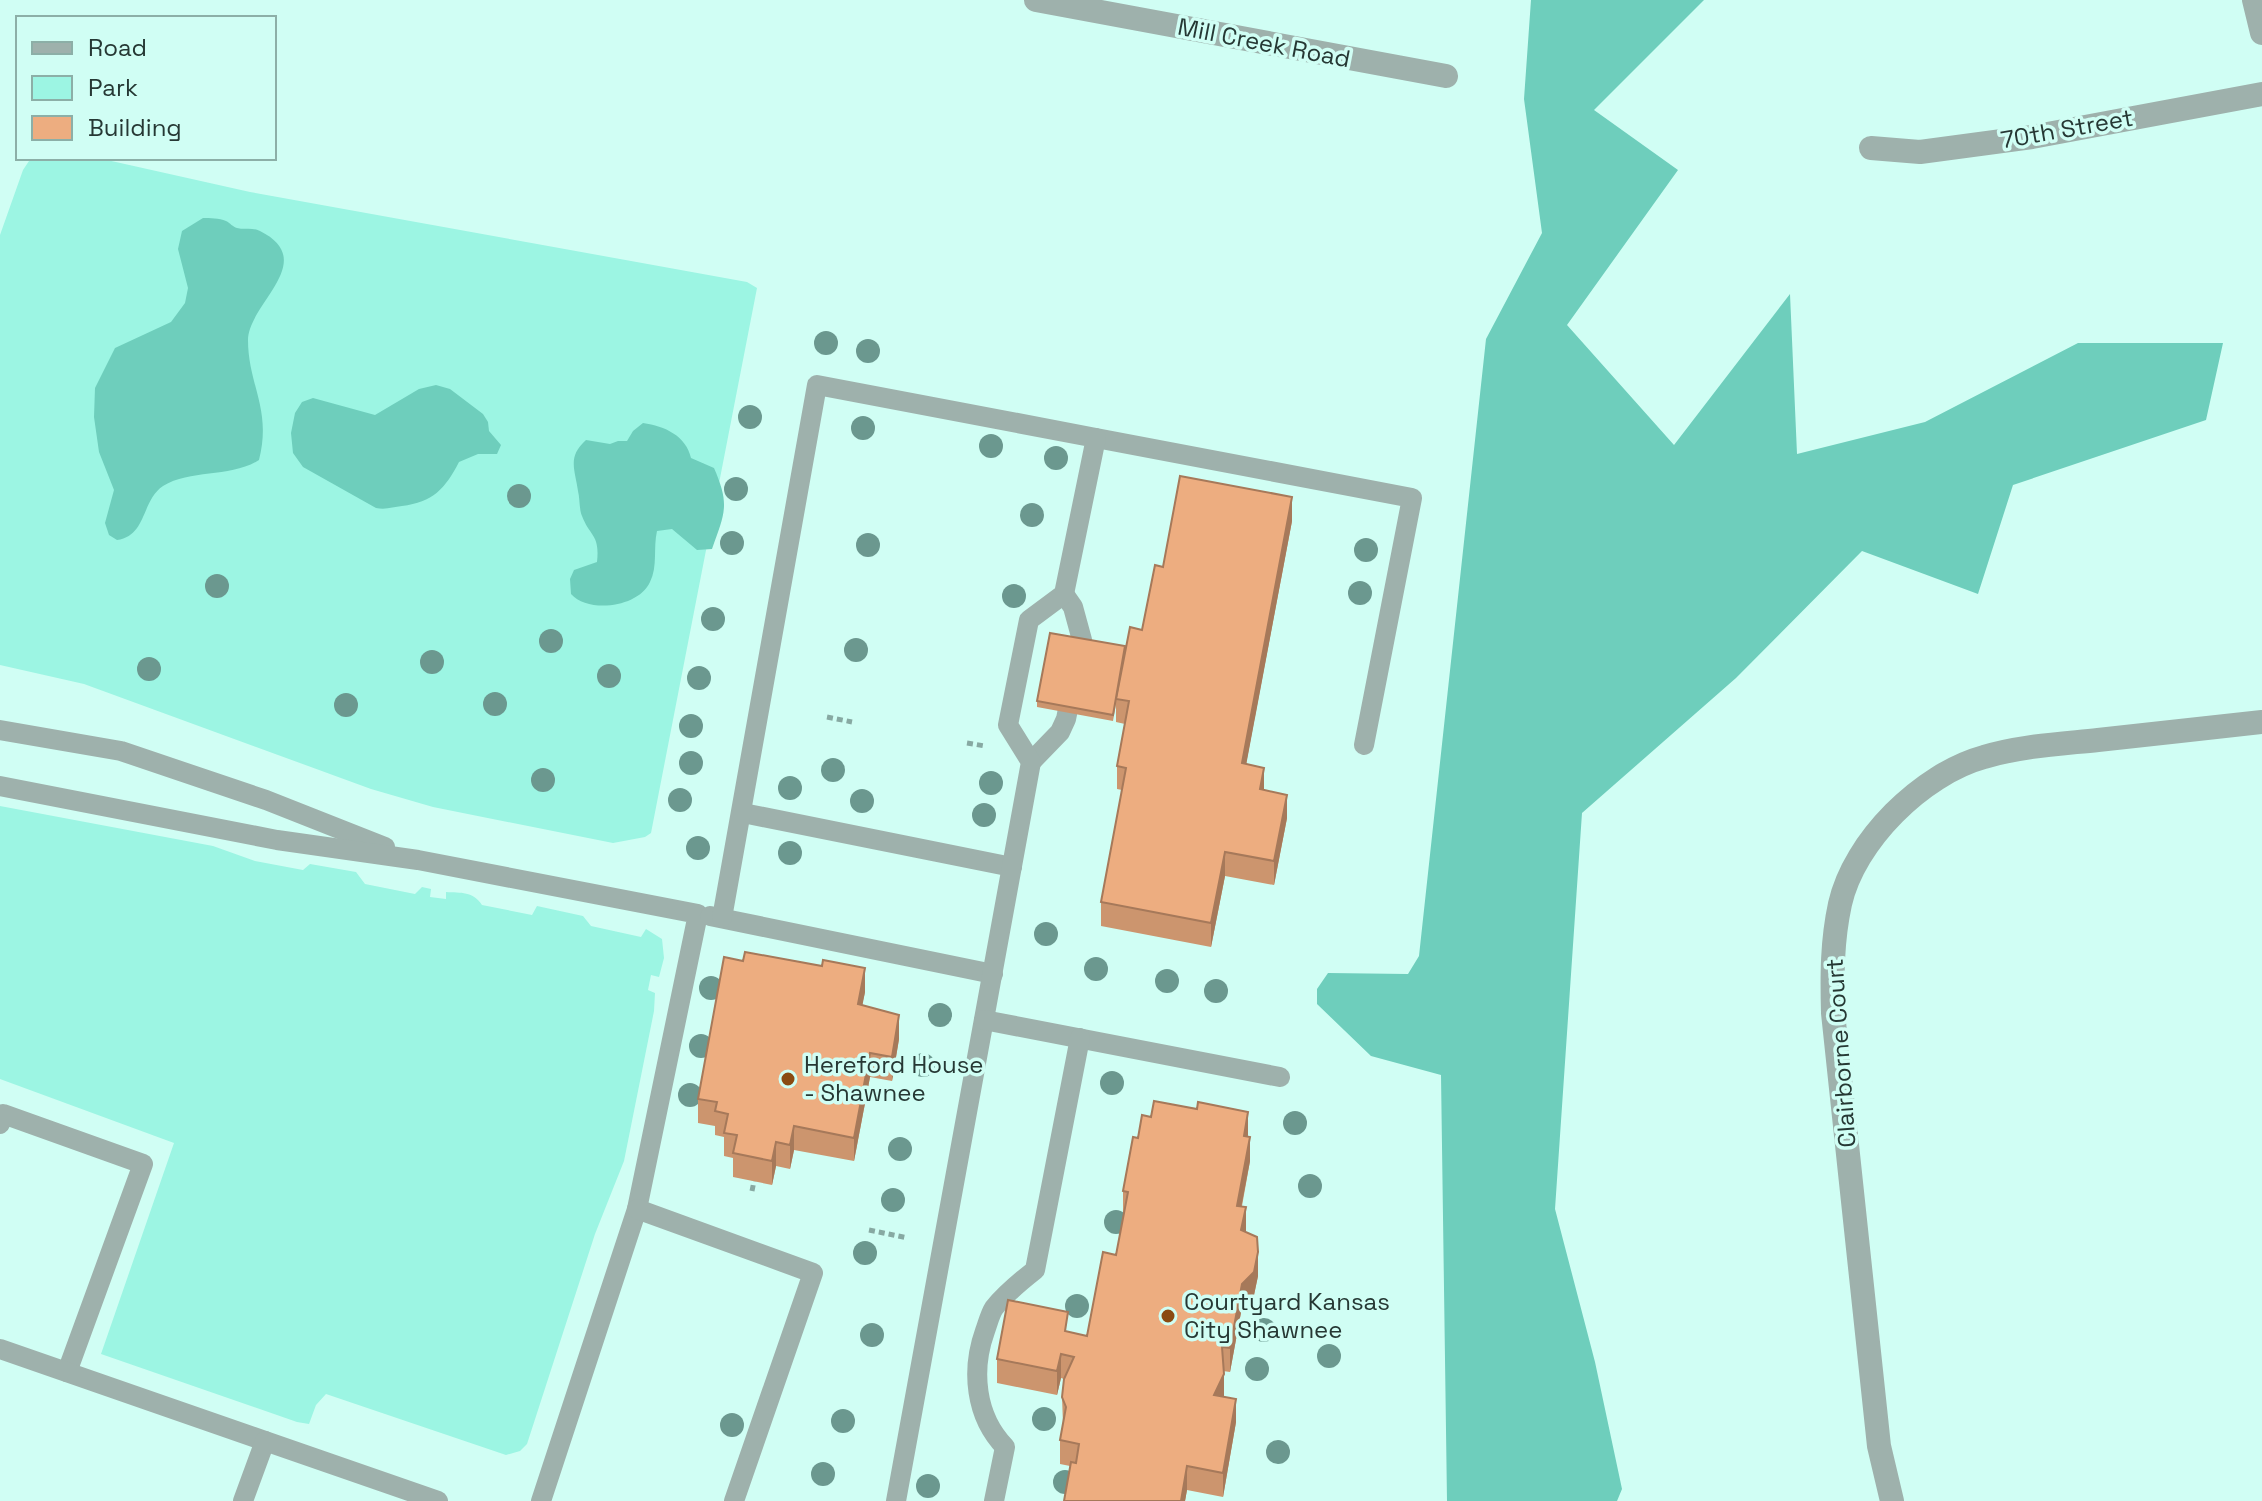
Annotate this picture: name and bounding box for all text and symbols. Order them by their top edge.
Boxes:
street label: Mill Creek Road [1175,11,1353,74]
legend [16,16,276,160]
text: Road [88,32,147,63]
text: Park [88,72,138,103]
street label: 70th Street [1998,102,2136,155]
text: Building [88,112,182,143]
street label: Clairborne Court [1818,957,1863,1149]
place label: Hereford House - Shawnee [804,1049,984,1108]
marker: Hereford House - Shawnee [779,1070,797,1088]
place label: Courtyard Kansas City Shawnee [1184,1286,1390,1345]
marker: Courtyard Kansas City Shawnee [1159,1307,1177,1325]

